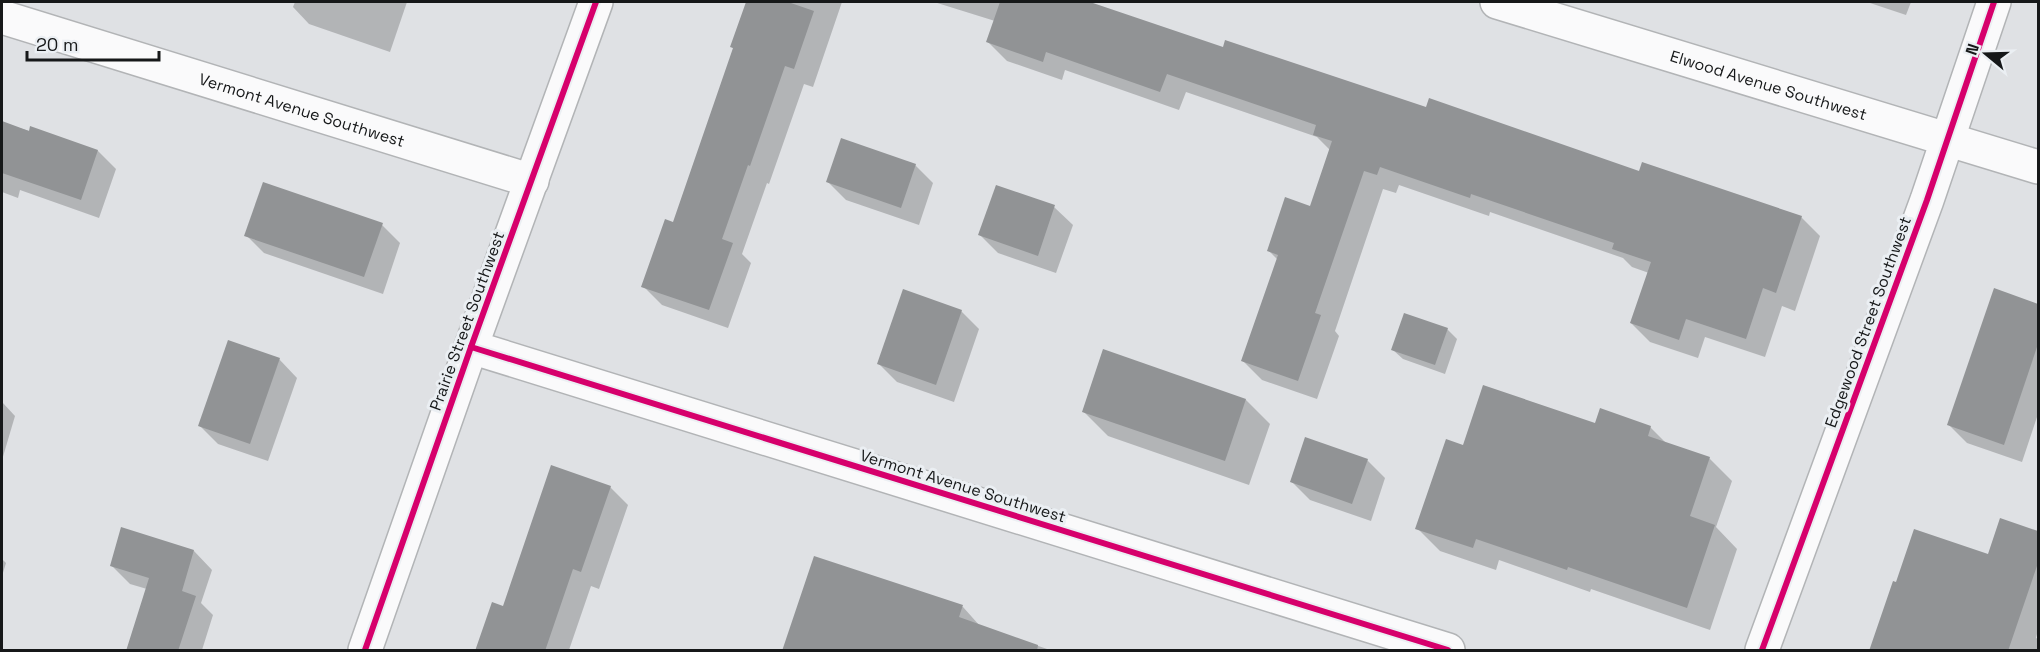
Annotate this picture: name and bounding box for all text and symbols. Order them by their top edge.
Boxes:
scale bar [27,24,159,62]
north arrow [1956,24,2016,84]
text: 20 m [36,33,79,56]
text: N [1961,41,1984,58]
street label: Elwood Avenue Southwest [1668,45,1870,125]
street label: Vermont Avenue Southwest [196,68,407,152]
street label: Edgewood Street Southwest [1820,214,1916,430]
street label: Prairie Street Southwest [425,228,509,414]
street label: Vermont Avenue Southwest [857,445,1069,527]

